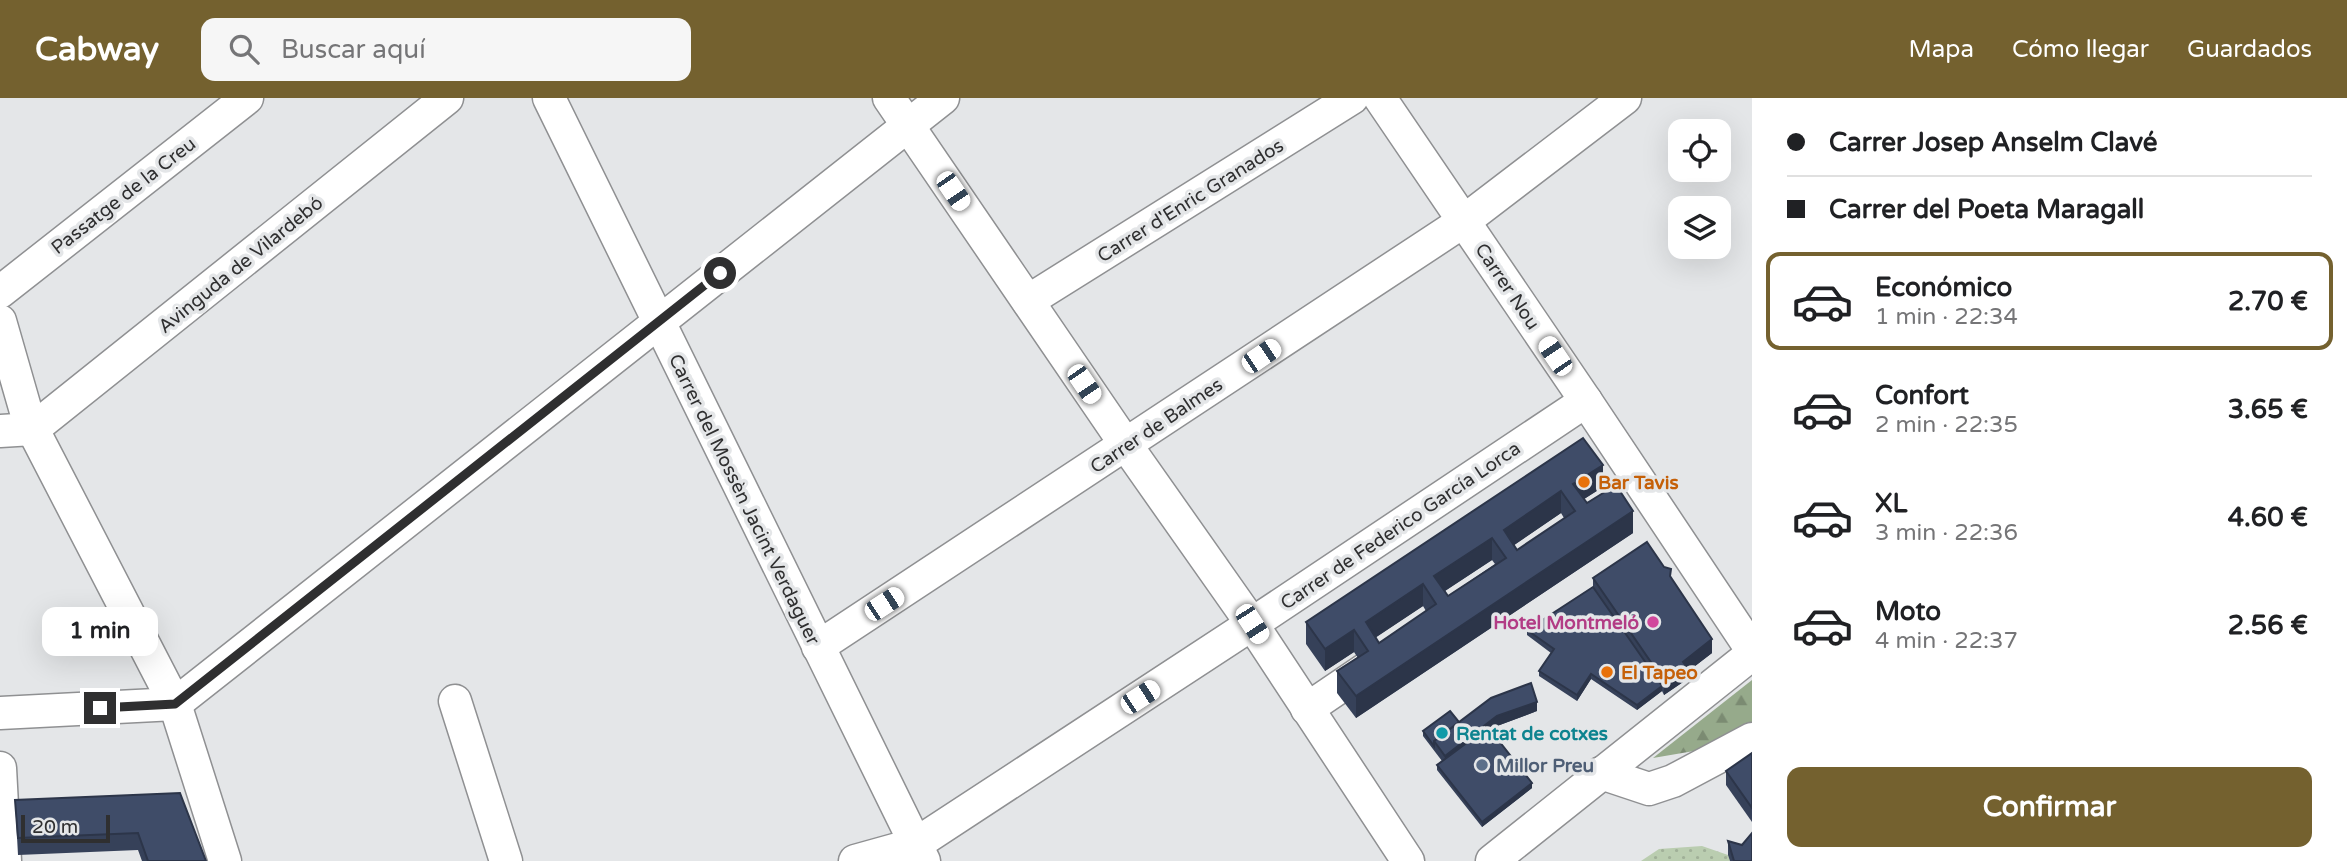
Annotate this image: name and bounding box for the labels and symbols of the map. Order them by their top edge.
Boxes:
street label: Passatge de la Creu [47,133,200,259]
street label: Carrer d'Enric Granados [1093,134,1288,267]
car [933,168,974,214]
street label: Avinguda de Vilardebó [154,192,327,338]
street label: Carrer Nou [1470,239,1544,334]
route start [704,257,736,289]
car [1535,333,1576,379]
car [1238,336,1285,376]
street label: Carrer del Mossèn Jacint Verdaguer [664,350,825,649]
car [1064,361,1105,407]
street label: Carrer de Balmes [1086,373,1227,478]
street label: Carrer de Federico García Lorca [1276,437,1525,614]
place label: Bar Tavis [1598,472,1679,494]
marker: Bar Tavis [1576,474,1592,490]
car [861,584,908,624]
car [1232,601,1273,647]
callout: 1 min [42,606,158,656]
place label: Hotel Montmeló [1493,612,1639,634]
marker: Hotel Montmeló [1645,614,1661,630]
place label: El Tapeo [1621,662,1698,685]
marker: El Tapeo [1599,664,1615,680]
car [1117,677,1164,717]
route end [84,692,116,724]
place label: Rentat de cotxes [1456,723,1608,745]
marker: Rentat de cotxes [1434,725,1450,741]
place label: Millor Preu [1496,755,1594,777]
marker: Millor Preu [1474,757,1490,773]
scale bar [21,812,110,844]

